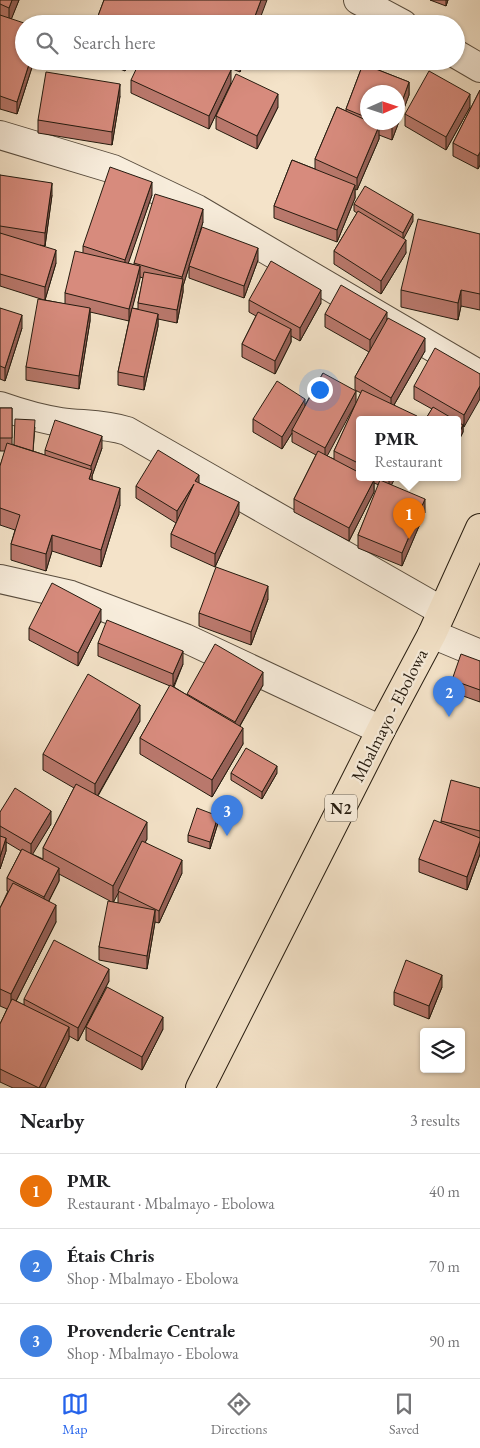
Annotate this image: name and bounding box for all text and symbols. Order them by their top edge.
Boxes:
search box [15,15,465,70]
icon: search [33,29,61,57]
text: Search here [73,30,155,55]
north arrow [360,85,405,130]
your location [307,377,333,403]
popup [356,416,461,481]
text: PMR [375,426,418,451]
text: Restaurant [375,451,442,472]
pin: 1 [393,498,425,539]
street label: Mbalmayo - Ebolowa [346,644,433,785]
pin: 2 [433,676,465,717]
road number: N2 [325,794,357,821]
pin: 3 [211,795,243,836]
map controls [420,1028,465,1073]
button: layers [420,1028,465,1073]
text: Nearby [20,1107,84,1134]
text: 3 results [410,1110,460,1131]
text: PMR [67,1168,110,1193]
text: 1 [32,1181,40,1202]
text: 40 m [429,1181,460,1202]
text: Restaurant · Mbalmayo - Ebolowa [67,1193,275,1214]
text: Étais Chris [67,1243,154,1268]
text: 2 [32,1256,40,1277]
text: 70 m [429,1256,460,1277]
text: Shop · Mbalmayo - Ebolowa [67,1268,239,1289]
text: Provenderie Centrale [67,1318,235,1343]
text: 3 [32,1331,40,1352]
text: 90 m [429,1331,460,1352]
text: Shop · Mbalmayo - Ebolowa [67,1343,239,1364]
tab: Map [61,1390,89,1438]
tab: Directions [211,1390,267,1438]
tab: Saved [389,1390,419,1438]

